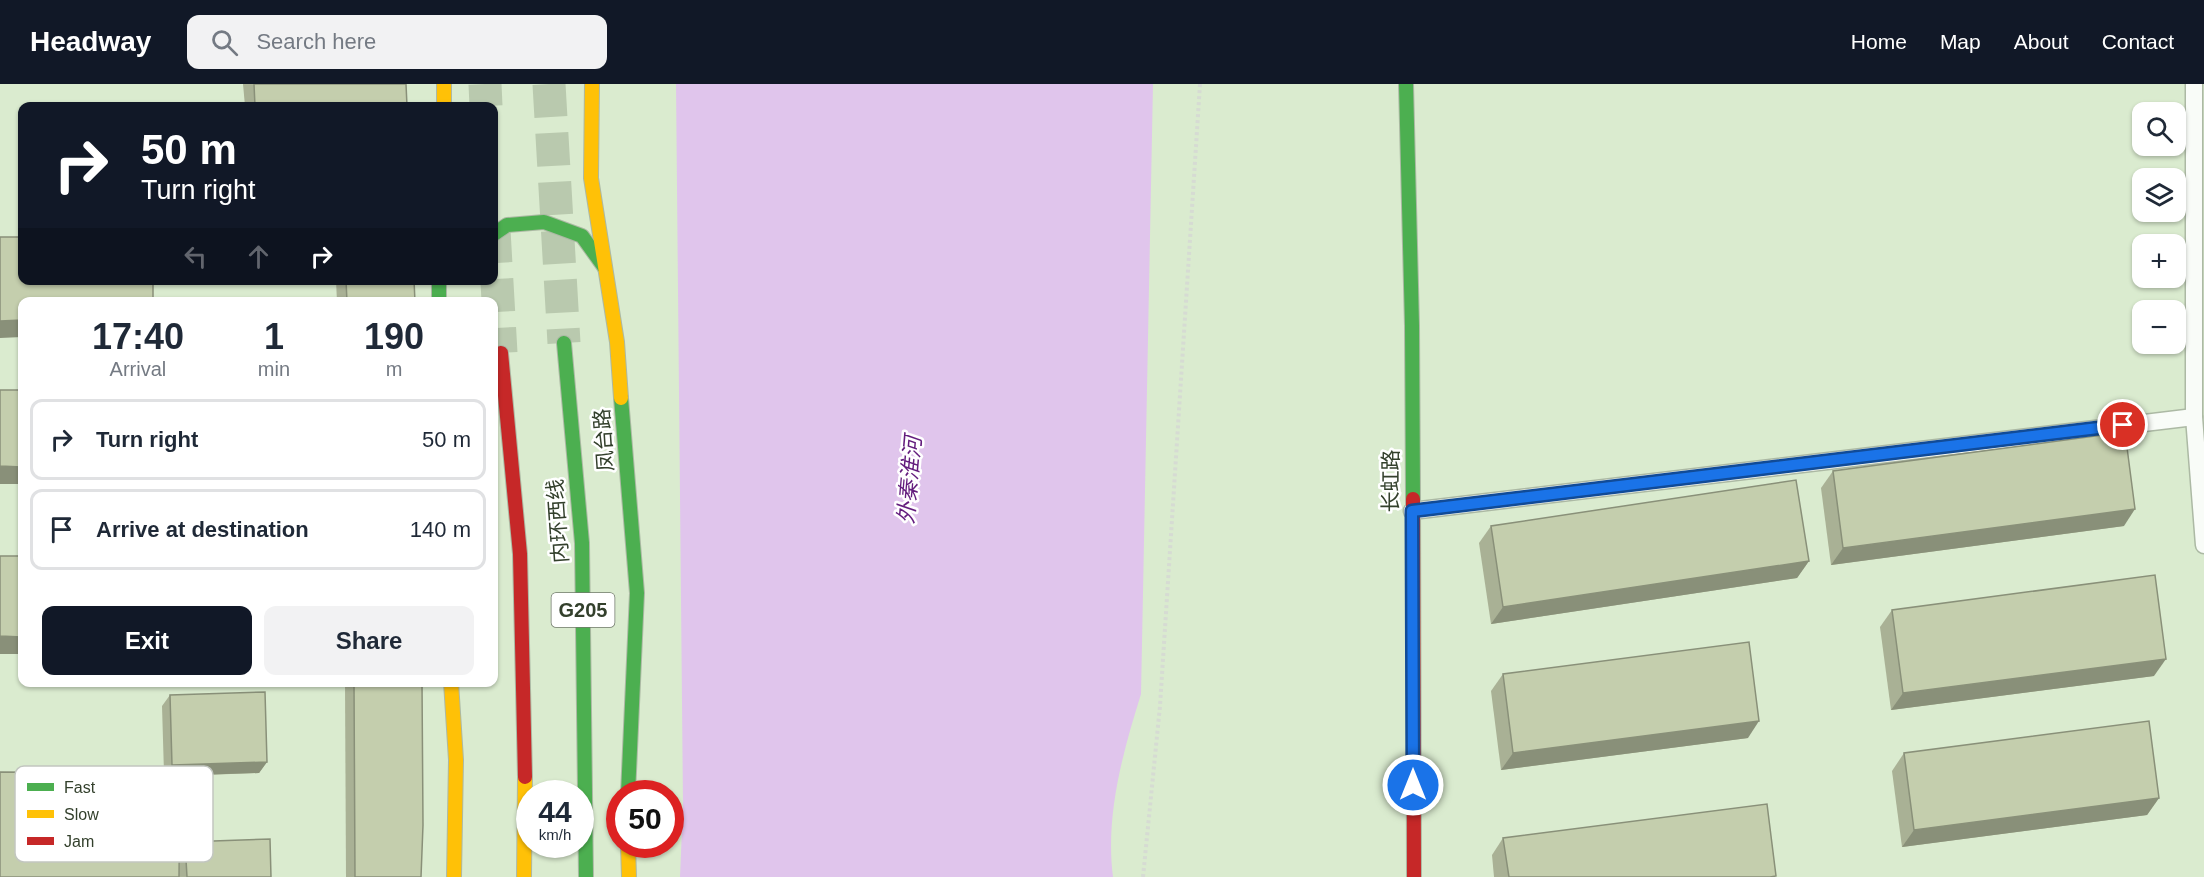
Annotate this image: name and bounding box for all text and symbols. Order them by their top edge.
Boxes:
search box [187,15,607,69]
text: Headway [30,26,151,57]
icon: search [208,26,241,59]
text: Search here [256,29,376,54]
text: Home [1851,30,1907,53]
text: Map [1940,30,1981,53]
text: About [2014,30,2069,53]
text: Contact [2102,30,2174,53]
map controls [2132,102,2186,354]
button: search [2132,102,2186,156]
icon: right [42,126,120,204]
text: 50 m [141,126,237,173]
button: layers [2132,168,2186,222]
text: Turn right [141,175,256,205]
button: + [2132,234,2186,288]
icon: left [179,240,212,273]
icon: ahead [242,240,275,273]
icon: right [305,240,338,273]
button: − [2132,300,2186,354]
text: 17:40 [92,316,184,357]
text: 1 [264,316,284,357]
text: 190 [364,316,424,357]
text: Arrival [110,358,166,380]
text: min [258,358,290,380]
text: m [386,358,402,380]
pin [2097,399,2148,450]
street label: 凤台路 [590,408,617,472]
icon: arrive [2106,408,2139,441]
icon: right [45,423,78,456]
text: Turn right [96,427,198,452]
text: 50 m [422,427,471,452]
water label: 外秦淮河 [893,431,926,525]
street label: 长虹路 [1379,450,1402,513]
street label: 内环西线 [543,478,572,564]
icon: arrive [45,513,78,546]
text: Arrive at destination [96,517,309,542]
text: 140 m [410,517,471,542]
road number: G205 [552,593,614,627]
button: Exit [42,606,252,675]
button: Share [264,606,474,675]
position arrow [1381,753,1445,817]
legend [15,766,213,862]
text: Fast [64,779,96,796]
speed limit sign: 50 [606,780,684,858]
text: 44 [538,795,572,828]
text: Slow [64,806,99,823]
text: km/h [539,826,571,843]
text: Jam [64,833,94,850]

